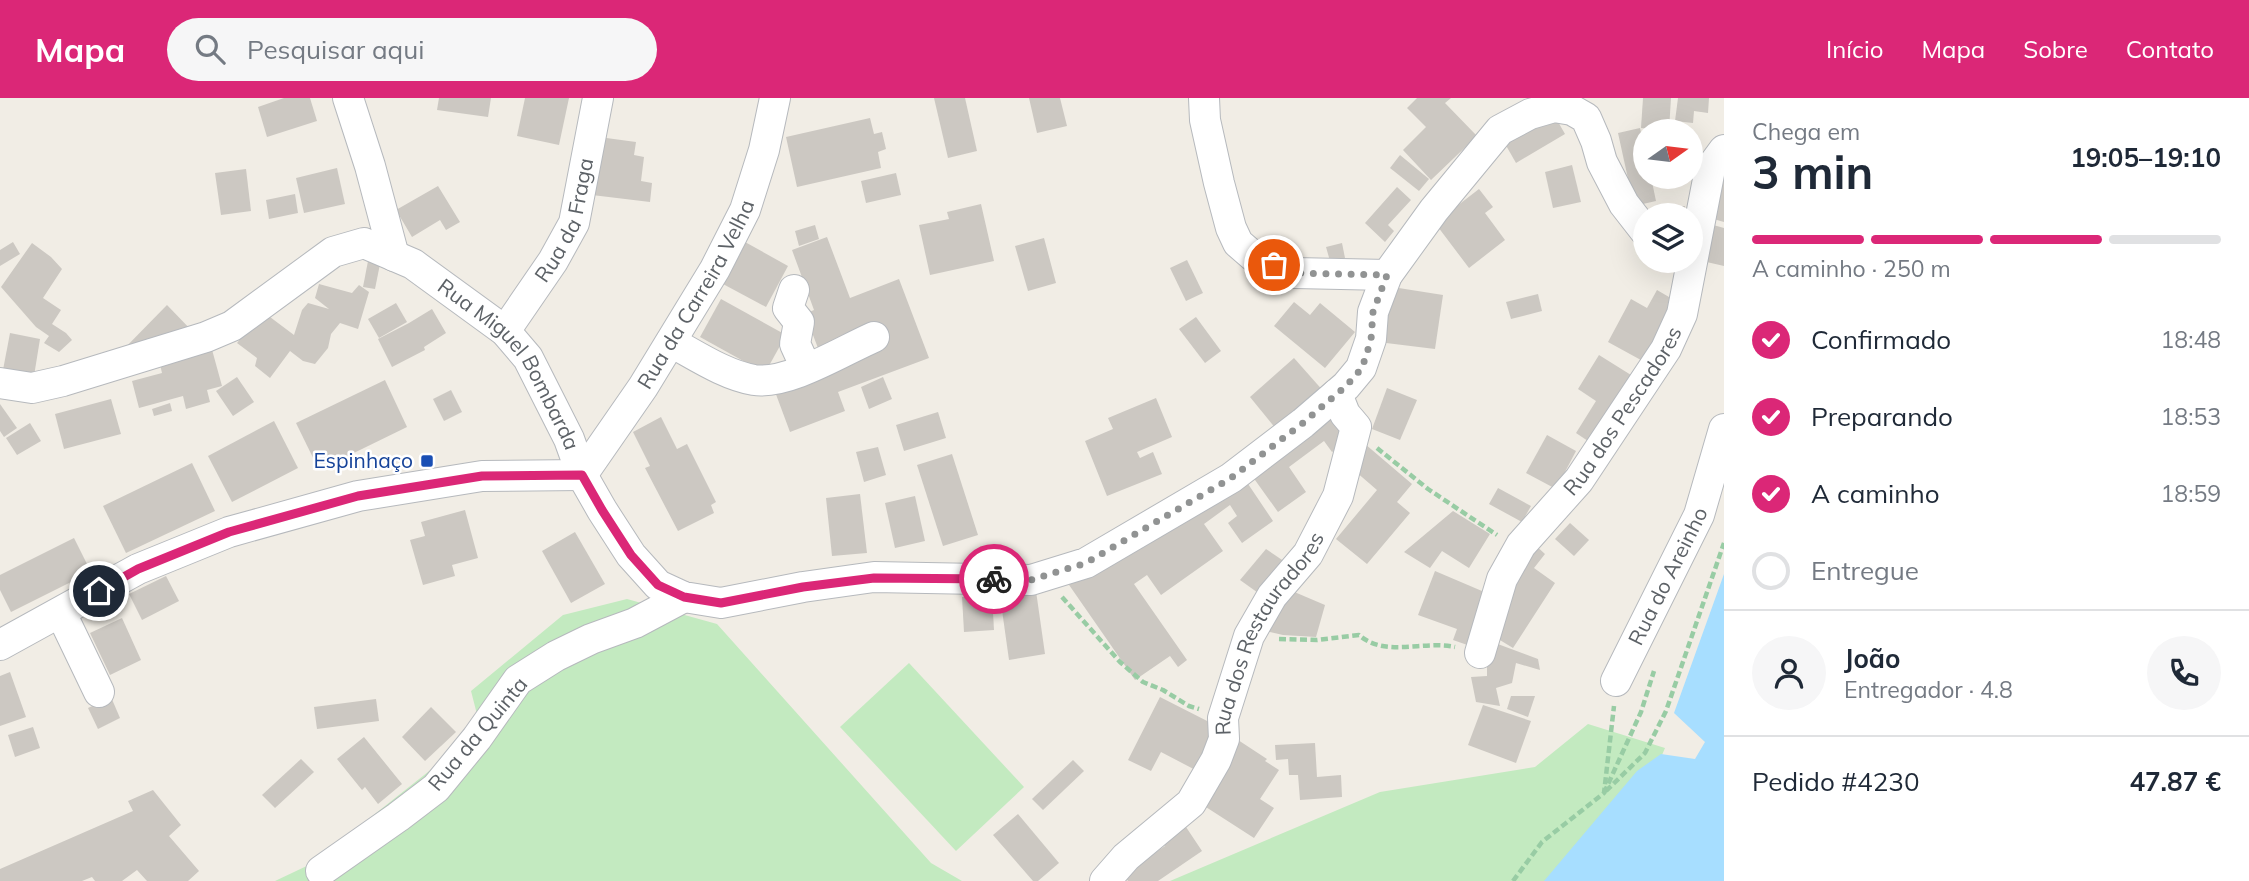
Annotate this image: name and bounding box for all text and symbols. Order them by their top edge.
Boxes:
search box [167,18,657,81]
text: Mapa [35,29,125,70]
icon: search [191,30,229,68]
text: Pesquisar aqui [247,33,424,66]
text: Início [1826,34,1883,64]
text: Mapa [1921,34,1985,64]
text: Sobre [2023,34,2088,64]
text: Contato [2126,34,2214,64]
text: Chega em [1752,117,1860,146]
north arrow [1633,119,1703,189]
map controls [1633,119,1703,273]
text: 19:05–19:10 [2070,141,2221,174]
text: 3 min [1752,143,1873,201]
street label: Rua da Fraga [528,156,598,287]
street label: Rua da Carreira Velha [631,197,759,393]
button: layers [1633,203,1703,273]
pin [1244,235,1304,295]
icon: bag [1255,246,1293,284]
text: A caminho · 250 m [1752,254,1951,283]
street label: Rua Miguel Bombarda [433,272,586,453]
icon: check [1752,321,1790,359]
street label: Rua dos Pescadores [1557,322,1687,501]
text: Confirmado [1811,323,1951,356]
text: 18:48 [2161,325,2221,354]
icon: check [1752,398,1790,436]
text: Preparando [1811,400,1953,433]
text: 18:53 [2161,402,2221,431]
place label: Espinhaço [313,447,413,473]
marker: Espinhaço [419,453,435,469]
icon: check [1752,475,1790,513]
text: A caminho [1811,477,1940,510]
text: 18:59 [2161,479,2221,508]
street label: Rua do Areinho [1622,505,1712,649]
street label: Rua dos Restauradores [1209,527,1329,736]
courier [959,544,1029,614]
text: Entregue [1811,554,1919,587]
icon: bike [975,560,1013,598]
pin [69,561,129,621]
icon: home [80,572,118,610]
button: person [1752,636,1826,710]
button: phone [2147,636,2221,710]
text: João [1844,642,1900,675]
street label: Rua da Quinta [422,671,533,796]
text: Entregador · 4.8 [1844,675,2013,704]
text: Pedido #4230 [1752,765,1920,798]
text: 47.87 € [2129,765,2221,798]

